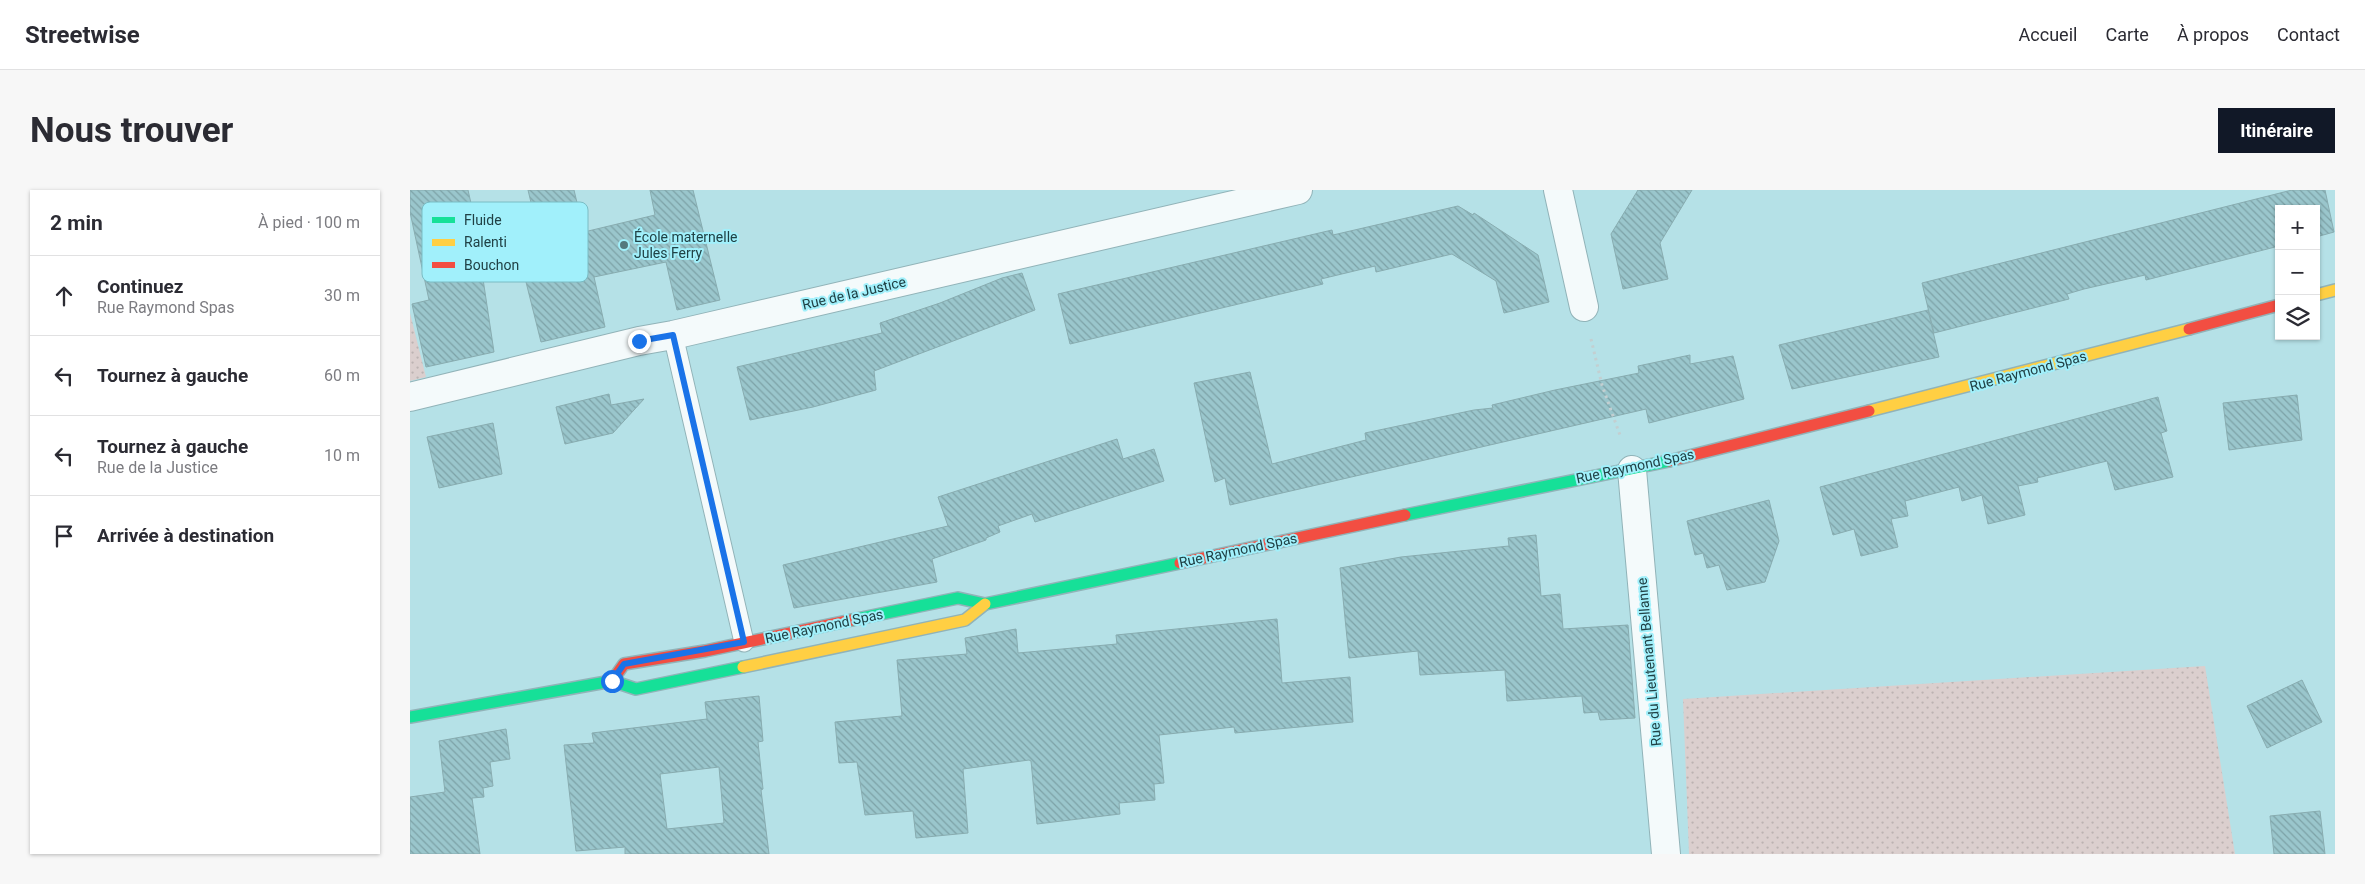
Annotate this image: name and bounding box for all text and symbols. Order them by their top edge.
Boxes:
text: Streetwise [25,21,140,49]
text: Accueil [2019,24,2077,45]
text: Carte [2105,24,2149,45]
text: À propos [2177,24,2249,45]
text: Contact [2277,24,2340,45]
button: Itinéraire [2218,108,2335,153]
text: Nous trouver [30,110,233,151]
legend [422,202,588,282]
map controls [2275,205,2320,340]
button: + [2275,205,2320,250]
text: 2 min [50,211,103,235]
text: Fluide [464,212,502,228]
text: À pied · 100 m [258,213,360,232]
place label: École maternelle Jules Ferry [634,228,737,261]
text: Ralenti [464,234,507,250]
marker: École maternelle Jules Ferry [618,239,630,251]
button: − [2275,250,2320,295]
text: Bouchon [464,257,519,273]
street label: Rue de la Justice [801,273,907,313]
text: Continuez [97,275,183,298]
icon: ahead [50,282,78,310]
text: 30 m [324,286,360,305]
button: layers [2275,295,2320,340]
text: Rue Raymond Spas [97,298,235,317]
route end [628,330,651,353]
street label: Rue Raymond Spas [1968,348,2088,394]
icon: left [50,362,78,390]
text: Tournez à gauche [97,364,248,387]
text: 60 m [324,366,360,385]
text: Tournez à gauche [97,435,248,458]
icon: left [50,442,78,470]
text: 10 m [324,446,360,465]
street label: Rue Raymond Spas [1574,446,1696,486]
text: Rue de la Justice [97,458,218,477]
icon: arrive [50,522,78,550]
text: Arrivée à destination [97,524,274,547]
street label: Rue Raymond Spas [1177,530,1299,570]
street label: Rue du Lieutenant Bellanne [1634,577,1664,747]
street label: Rue Raymond Spas [763,606,885,646]
route start [601,670,624,693]

